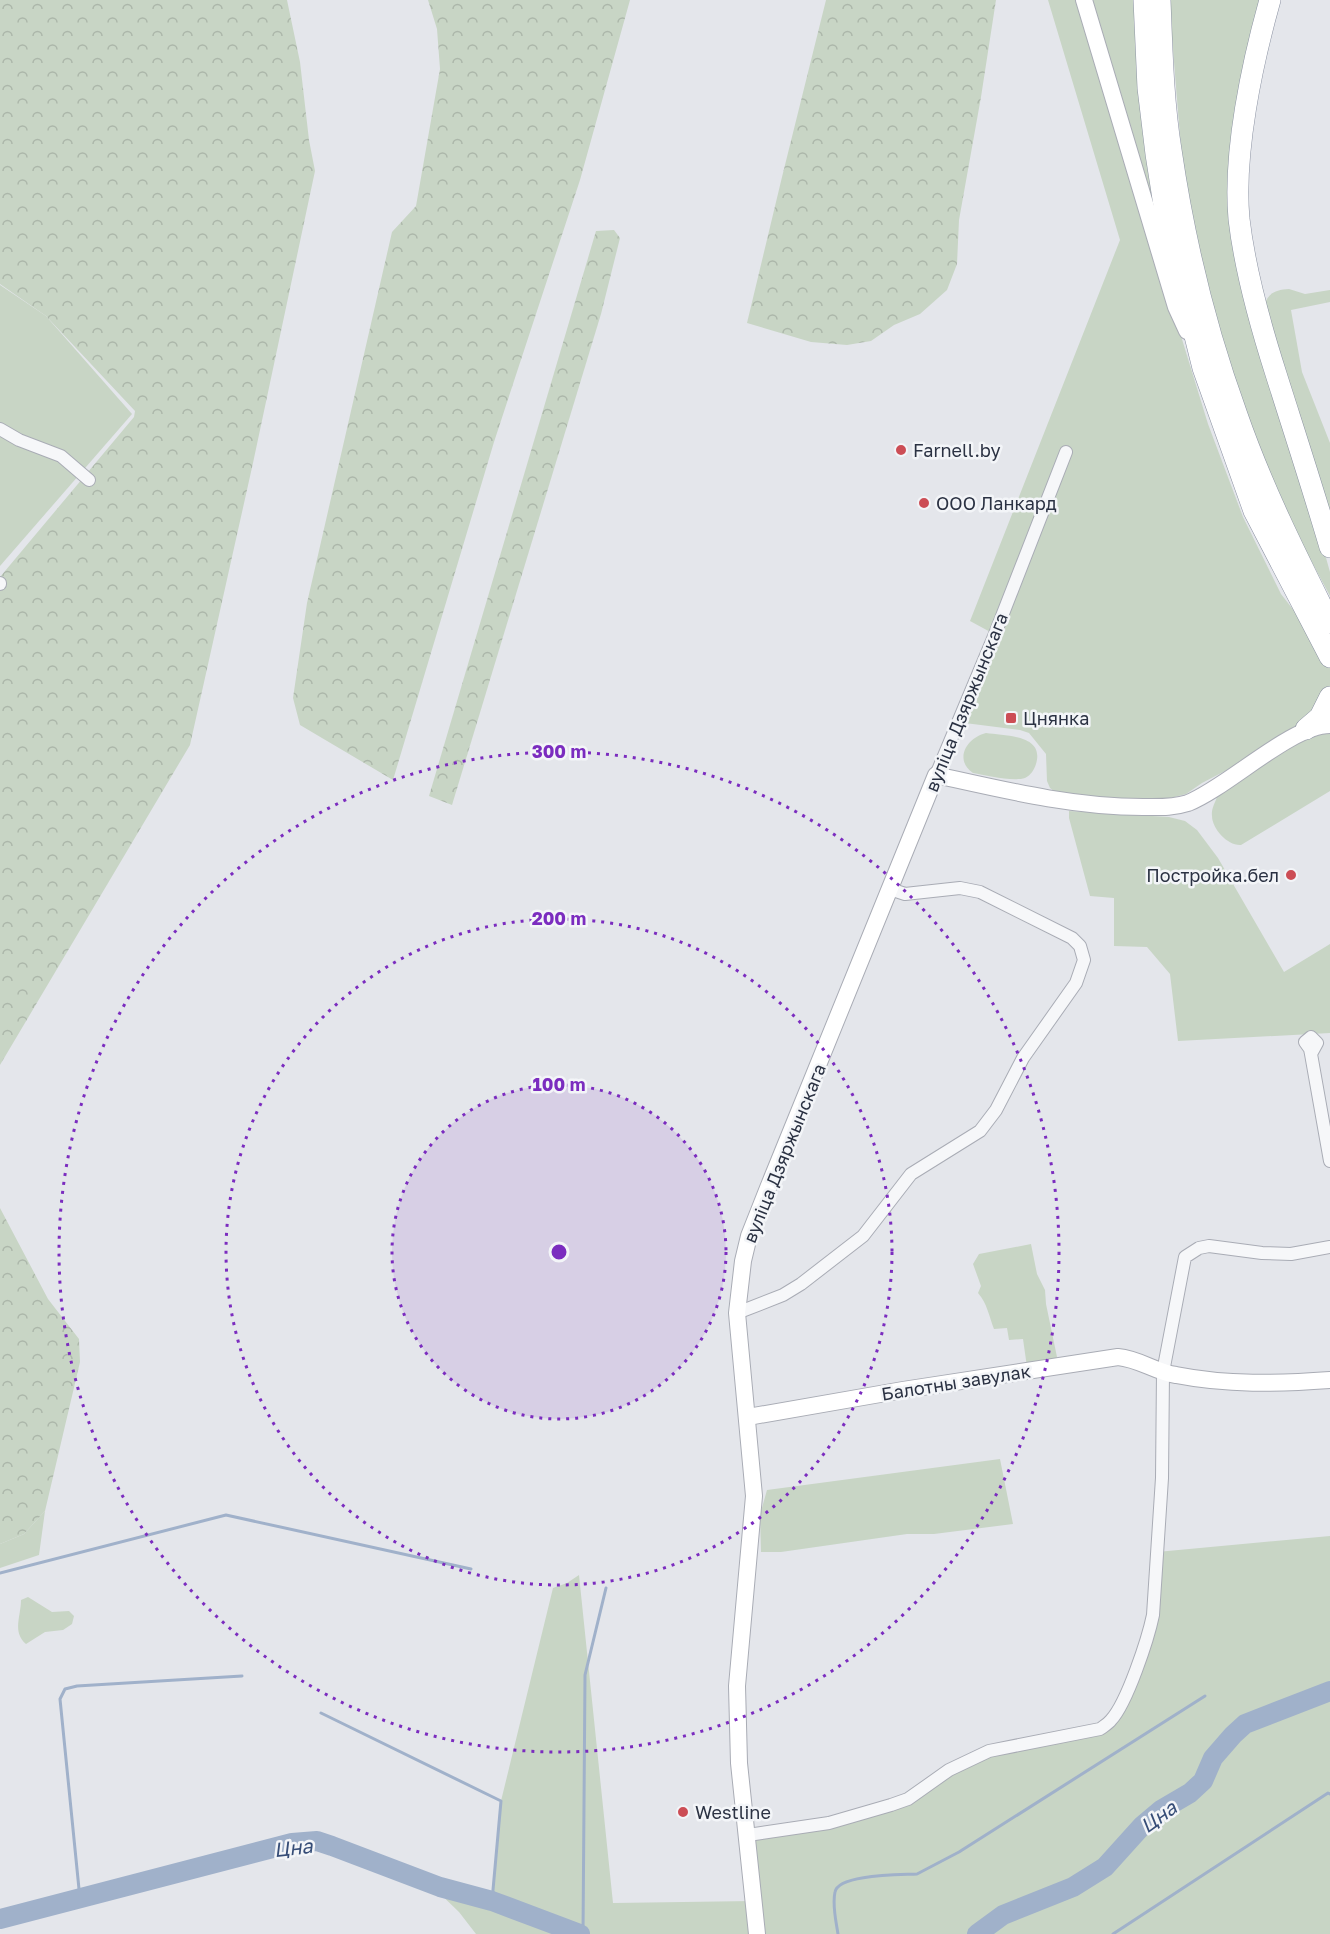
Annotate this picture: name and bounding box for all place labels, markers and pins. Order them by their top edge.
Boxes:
place label: Farnell.by [913,439,1001,461]
marker: Farnell.by [894,443,908,457]
place label: ООО Ланкард [936,492,1057,514]
marker: ООО Ланкард [917,496,931,510]
place label: Цнянка [1023,707,1089,729]
marker: Цнянка [1004,711,1018,725]
place label: Постройка.бел [1146,864,1279,886]
marker: Постройка.бел [1284,868,1298,882]
centre of rings [549,1242,569,1262]
place label: Westline [695,1801,771,1823]
marker: Westline [676,1805,690,1819]

